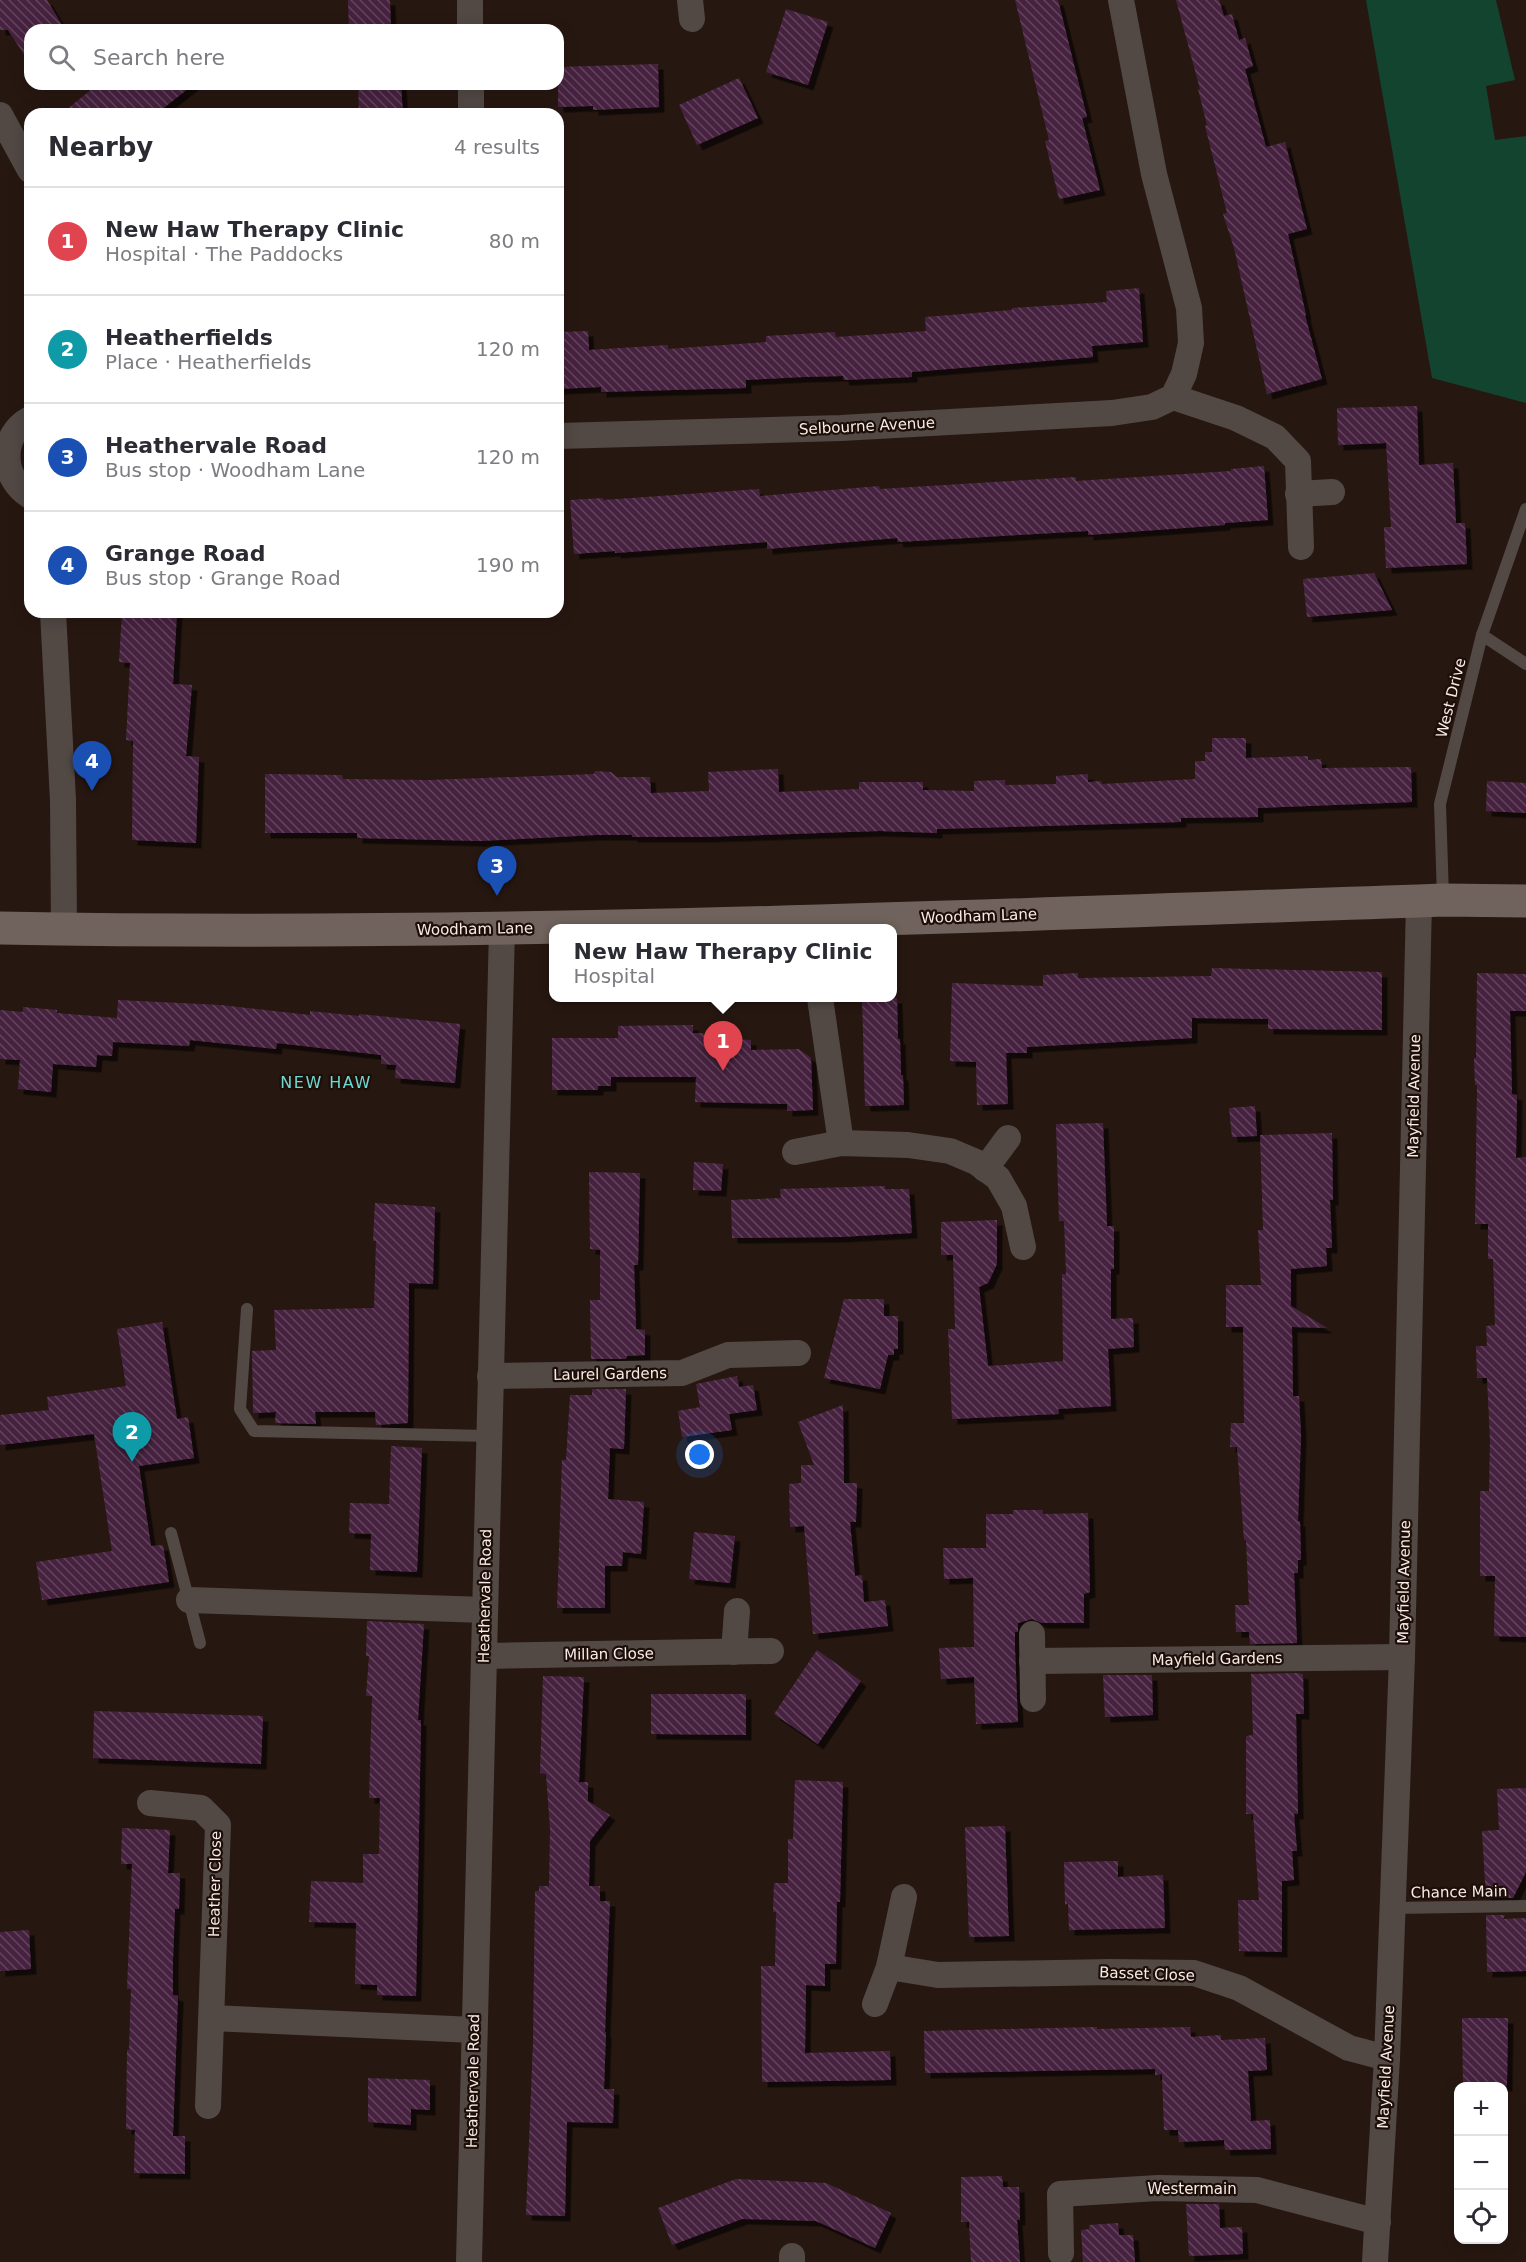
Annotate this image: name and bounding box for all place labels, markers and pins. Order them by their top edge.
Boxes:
pin: 4 [72,742,112,791]
pin: 3 [478,846,516,896]
pin: 1 [704,1022,742,1071]
pin: 2 [112,1412,152,1462]

